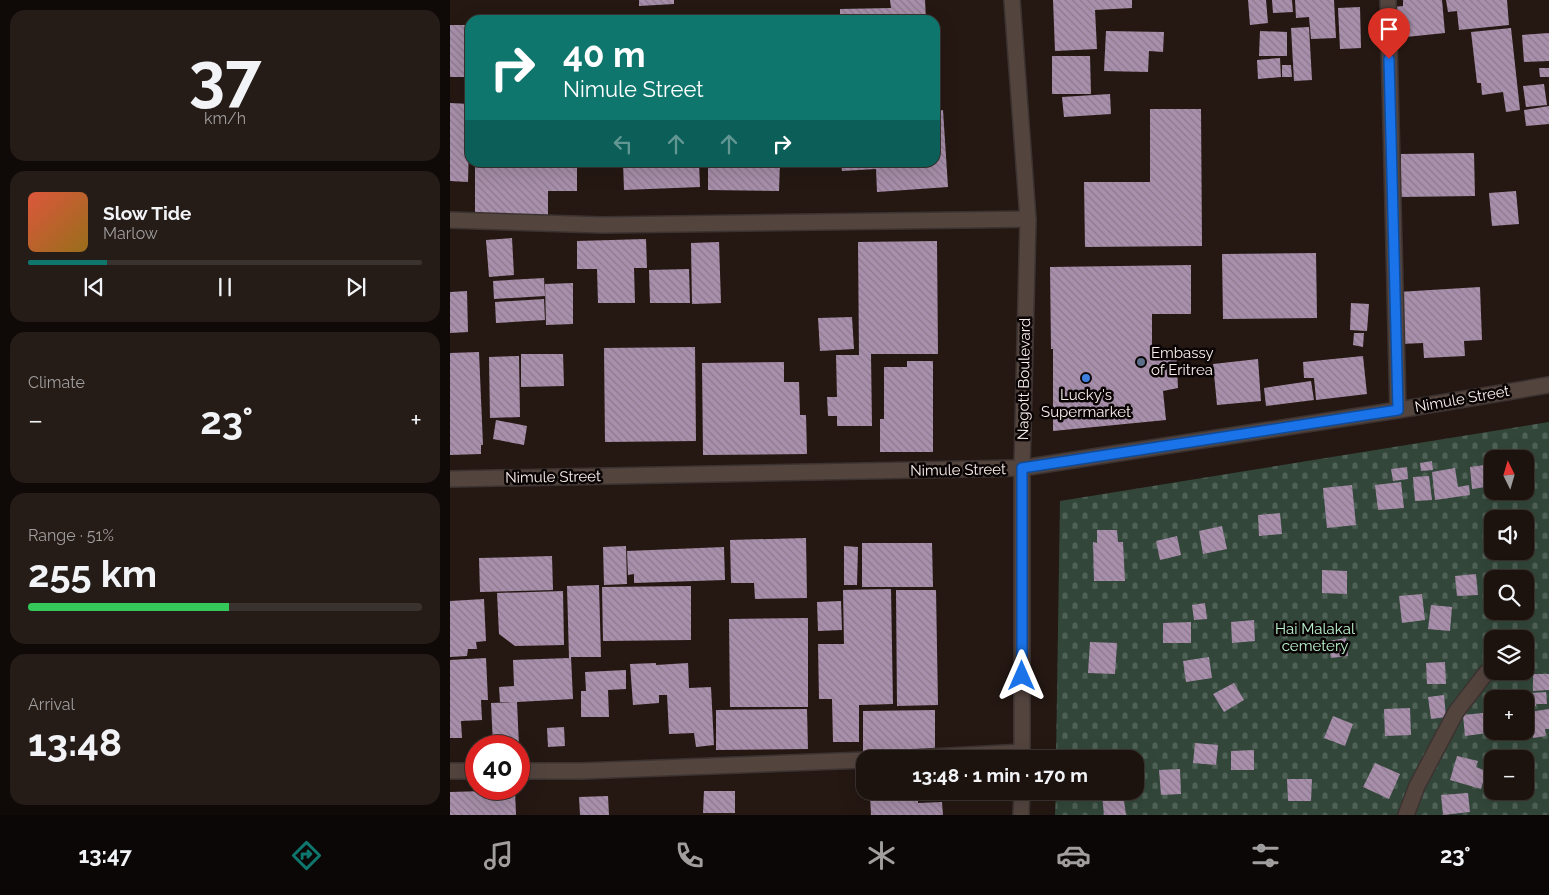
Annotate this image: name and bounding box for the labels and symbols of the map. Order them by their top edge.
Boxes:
pin [1368,8,1410,59]
street label: Nagott Boulevard [1014,318,1034,440]
place label: Embassy of Eritrea [1151,344,1214,379]
marker: Embassy of Eritrea [1135,356,1147,368]
marker: Lucky's Supermarket [1080,372,1092,384]
street label: Nimule Street [1413,382,1511,416]
place label: Lucky's Supermarket [1041,386,1131,421]
north arrow [1484,450,1534,500]
street label: Nimule Street [910,460,1006,480]
street label: Nimule Street [505,467,601,487]
park label: Hai Malakal cemetery [1275,620,1356,655]
position arrow [995,649,1047,701]
speed limit sign: 40 [465,735,530,800]

